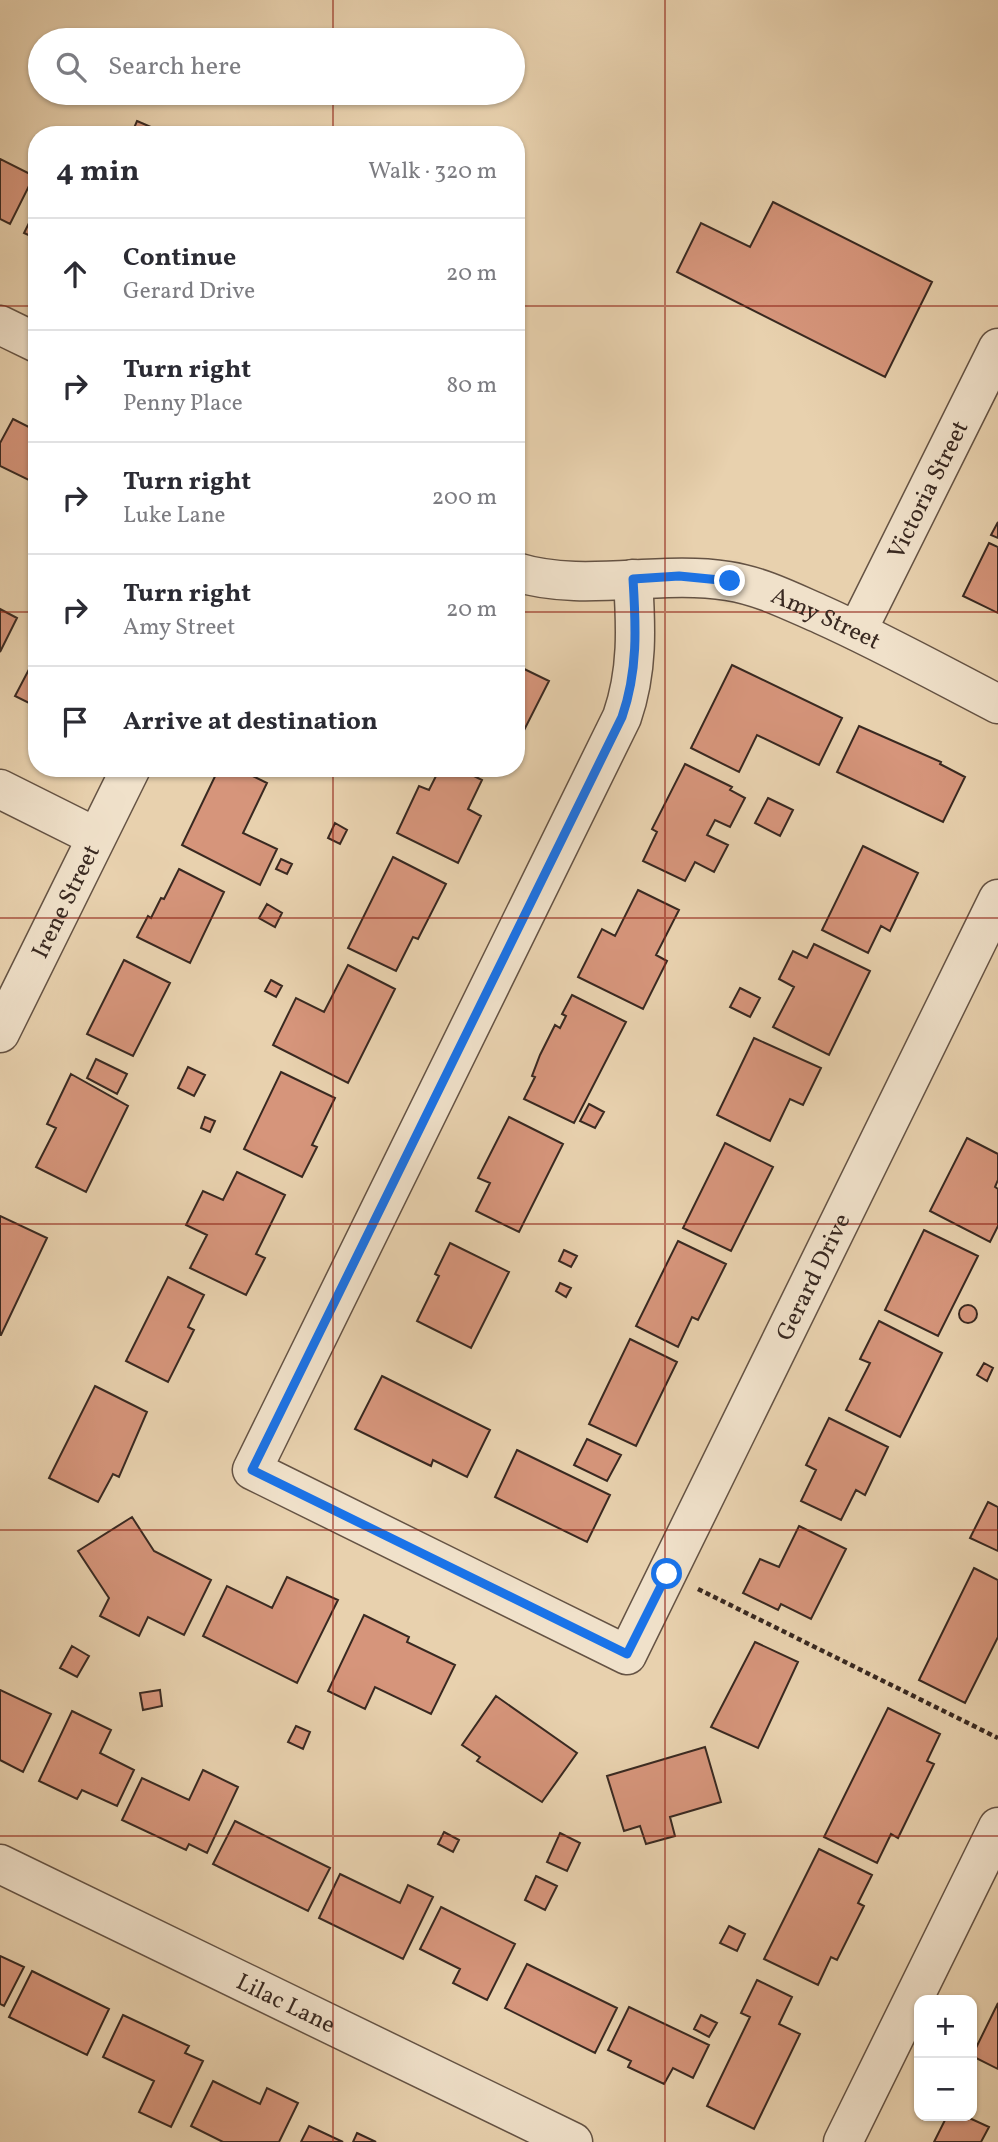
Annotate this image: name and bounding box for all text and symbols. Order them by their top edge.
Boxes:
search box [28,28,525,105]
icon: search [52,48,90,86]
text: Search here [108,49,241,85]
text: 4 min [56,151,140,193]
text: Walk · 320 m [368,156,497,188]
text: Continue [123,240,236,276]
icon: ahead [56,255,94,293]
text: 20 m [446,258,497,290]
text: Gerard Drive [123,276,255,308]
text: Turn right [123,352,251,388]
icon: right [56,367,94,405]
text: 80 m [447,370,497,402]
text: Penny Place [123,388,243,420]
street label: Victoria Street [880,415,978,566]
text: Turn right [123,464,251,500]
icon: right [56,479,94,517]
text: 200 m [432,482,497,514]
text: Luke Lane [123,500,226,532]
route end [714,565,745,596]
text: Turn right [123,576,251,612]
street label: Amy Street [765,580,886,659]
icon: right [56,591,94,629]
text: 20 m [446,594,497,626]
text: Amy Street [123,612,235,644]
icon: arrive [56,703,94,741]
text: Arrive at destination [123,704,378,740]
street label: Irene Street [24,839,110,965]
street label: Gerard Drive [769,1208,860,1347]
route start [651,1558,682,1589]
street label: Lilac Lane [230,1966,341,2043]
map controls [914,1995,977,2121]
button: + [914,1995,977,2058]
button: − [914,2058,977,2121]

